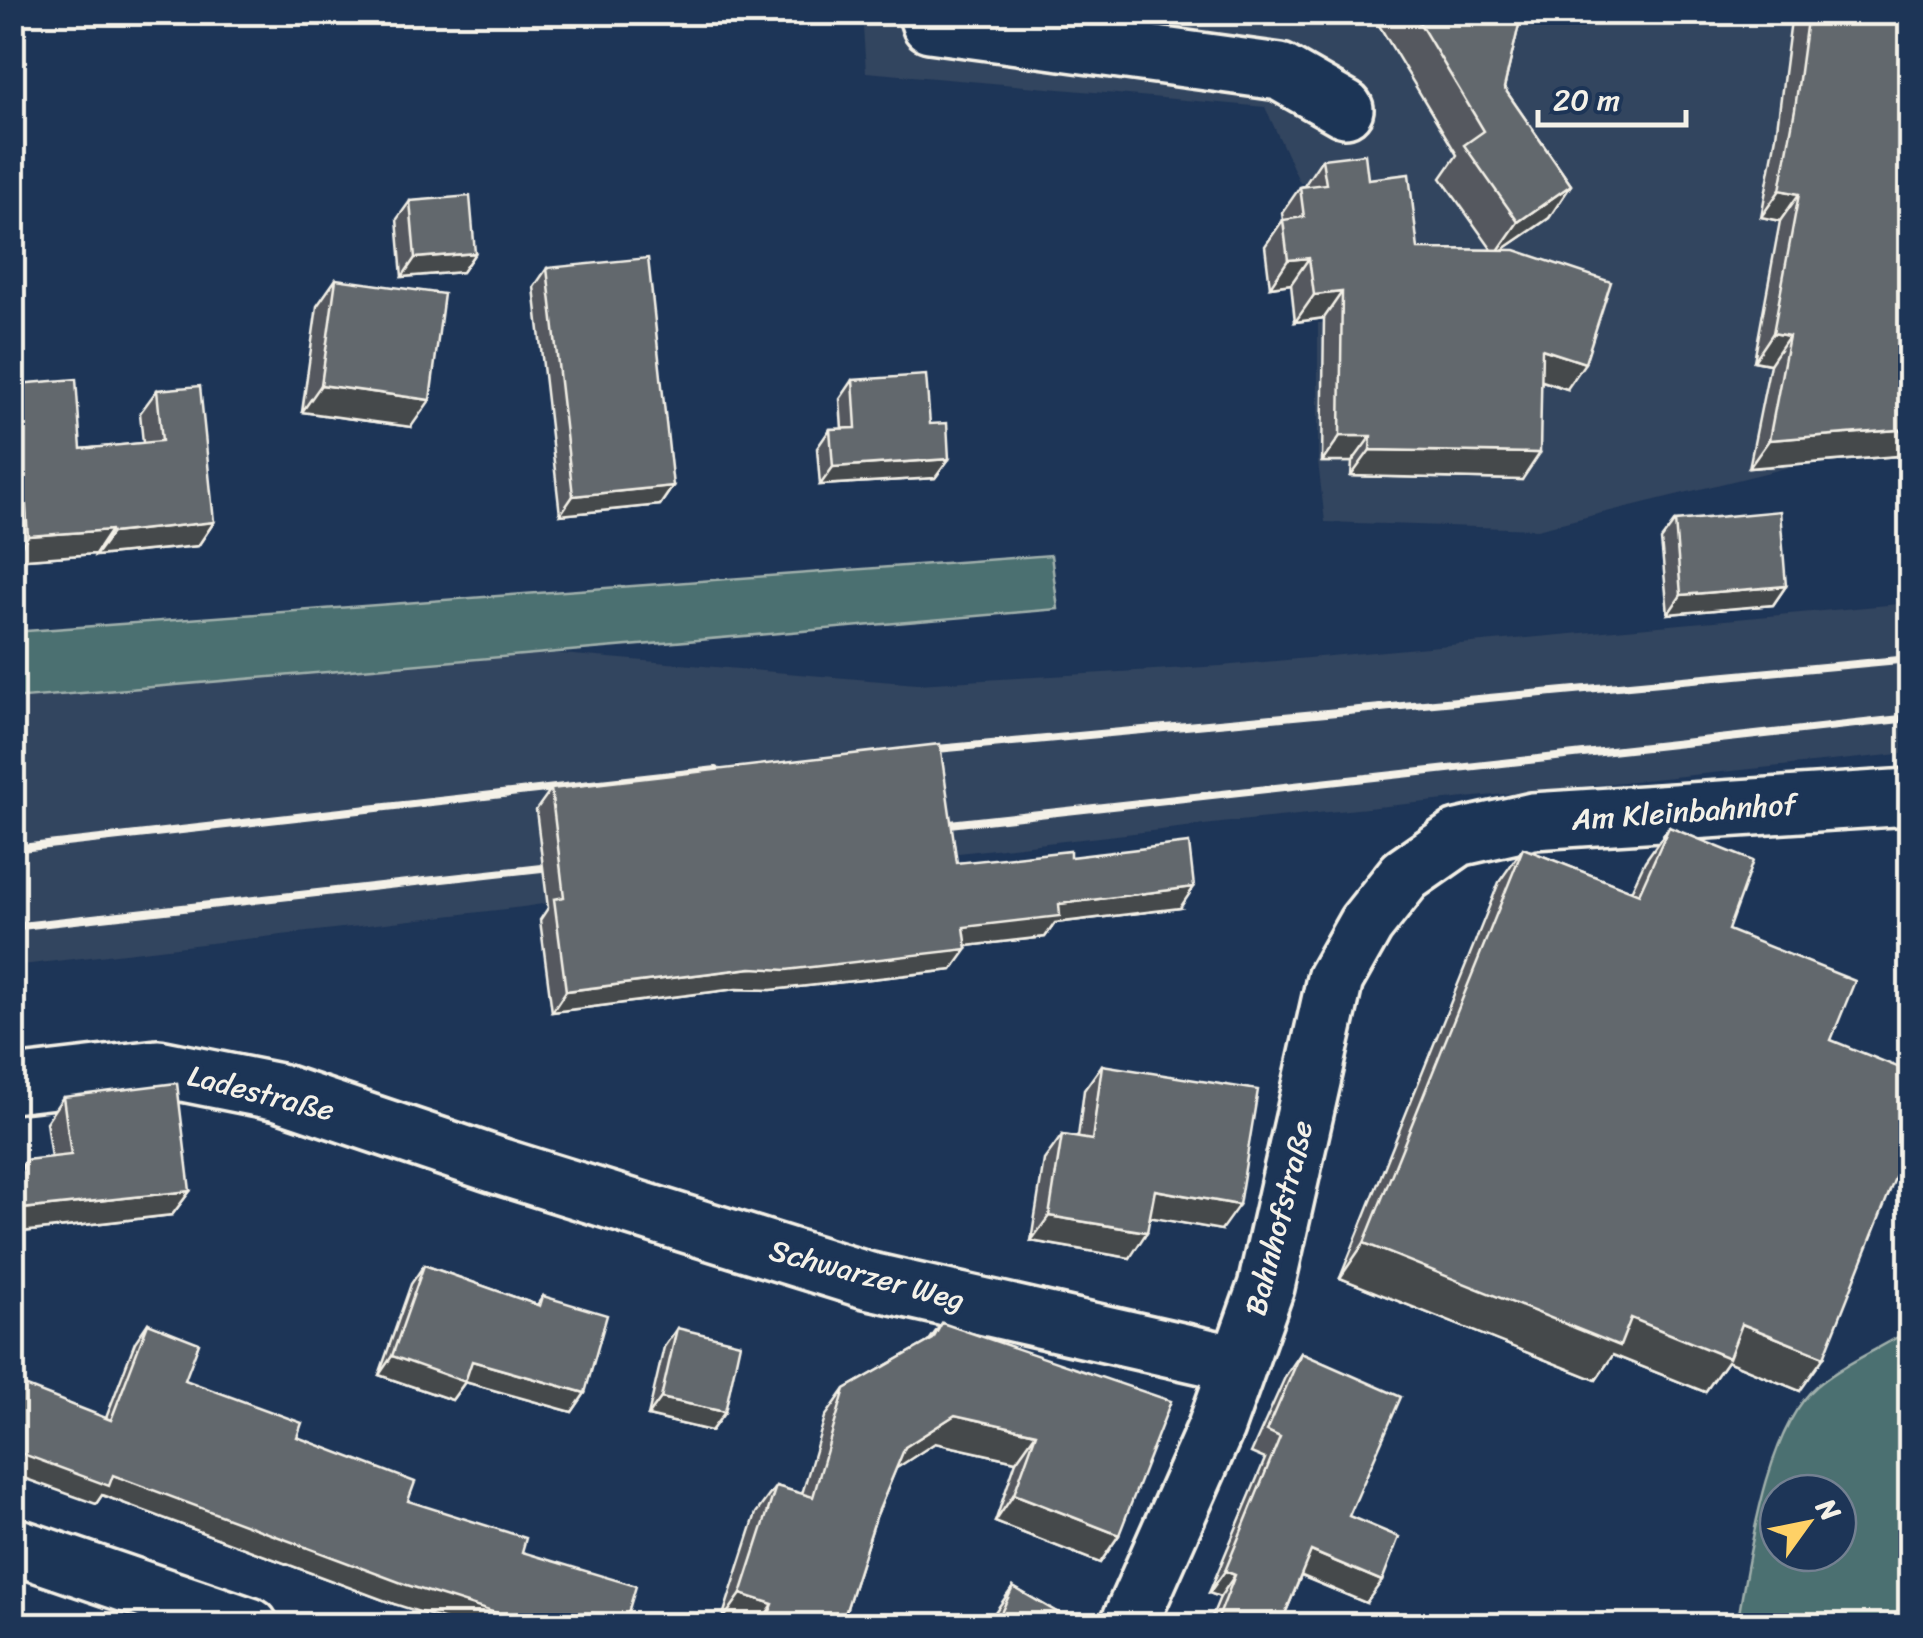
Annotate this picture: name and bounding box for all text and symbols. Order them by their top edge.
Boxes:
scale bar [1538,65,1686,127]
text: 20 m [1553,73,1620,127]
street label: Am Kleinbahnhof [1569,777,1801,847]
street label: Ladestraße [182,1049,340,1137]
street label: Bahnhofstraße [1229,1115,1329,1321]
street label: Schwarzer Weg [763,1223,971,1327]
north arrow [1758,1473,1858,1573]
text: N [1802,1487,1855,1532]

